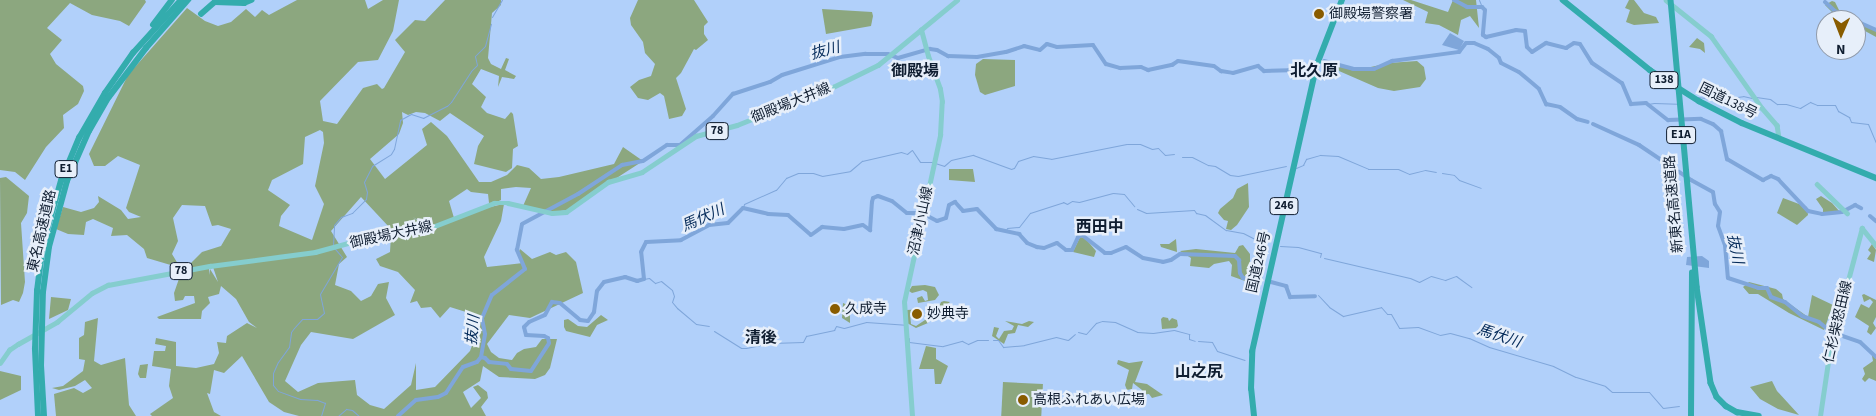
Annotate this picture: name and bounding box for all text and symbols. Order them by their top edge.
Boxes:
place label: 御殿場警察署 [1329,6,1413,22]
marker: 御殿場警察署 [1313,8,1325,20]
north arrow [1816,10,1866,60]
water label: 抜川 [808,38,842,64]
text: N [1836,39,1846,59]
district label: 御殿場 [891,61,939,81]
district label: 北久原 [1290,61,1338,81]
road number: 138 [1649,70,1679,90]
street label: 御殿場大井線 [749,79,833,127]
street label: 国道138号 [1696,80,1760,122]
road number: 78 [704,122,730,140]
road number: E1A [1666,126,1696,144]
street label: 新東名高速道路 [1661,154,1687,254]
road number: E1 [54,160,78,178]
street label: 沼津小山線 [906,185,936,257]
street label: 東名高速道路 [24,188,60,274]
road number: 246 [1269,197,1299,216]
water label: 馬伏川 [679,201,727,235]
district label: 西田中 [1076,217,1124,237]
street label: 御殿場大井線 [348,218,434,252]
street label: 国道246号 [1244,229,1274,295]
water label: 抜川 [1723,233,1747,265]
road number: 78 [168,262,194,280]
street label: 仁杉柴怒田線 [1820,279,1856,365]
place label: 久成寺 [845,301,887,317]
marker: 久成寺 [829,303,841,315]
place label: 妙典寺 [927,306,969,322]
marker: 妙典寺 [911,308,923,320]
water label: 抜川 [462,314,484,346]
water label: 馬伏川 [1475,320,1523,352]
district label: 清後 [745,328,777,348]
district label: 山之尻 [1175,362,1223,382]
place label: 高根ふれあい広場 [1033,392,1145,408]
marker: 高根ふれあい広場 [1017,394,1029,406]

